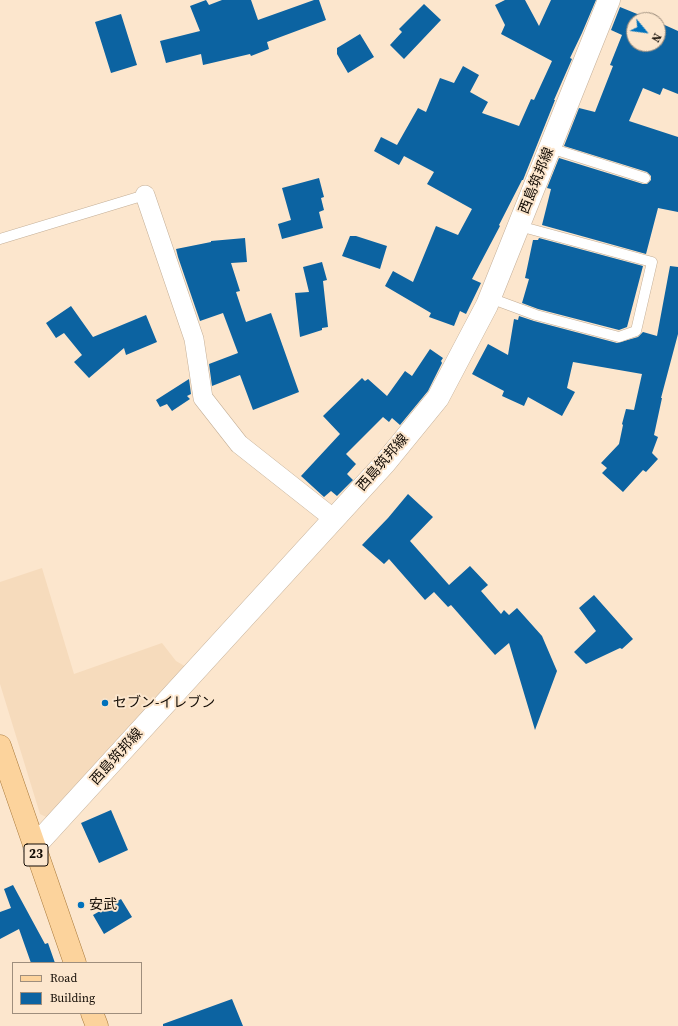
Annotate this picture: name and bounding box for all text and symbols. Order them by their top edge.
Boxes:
north arrow [626,12,666,52]
text: N [648,30,665,45]
street label: 西島筑邦線 [516,145,558,217]
street label: 西島筑邦線 [354,431,412,495]
place label: セブン-イレブン [113,695,215,711]
marker: セブン-イレブン [100,698,110,708]
street label: 西島筑邦線 [87,725,147,789]
road number: 23 [24,844,48,866]
place label: 安武 [89,897,117,913]
marker: 安武 [76,900,86,910]
legend [12,962,142,1014]
text: Road [50,970,77,986]
text: Building [50,990,95,1006]

